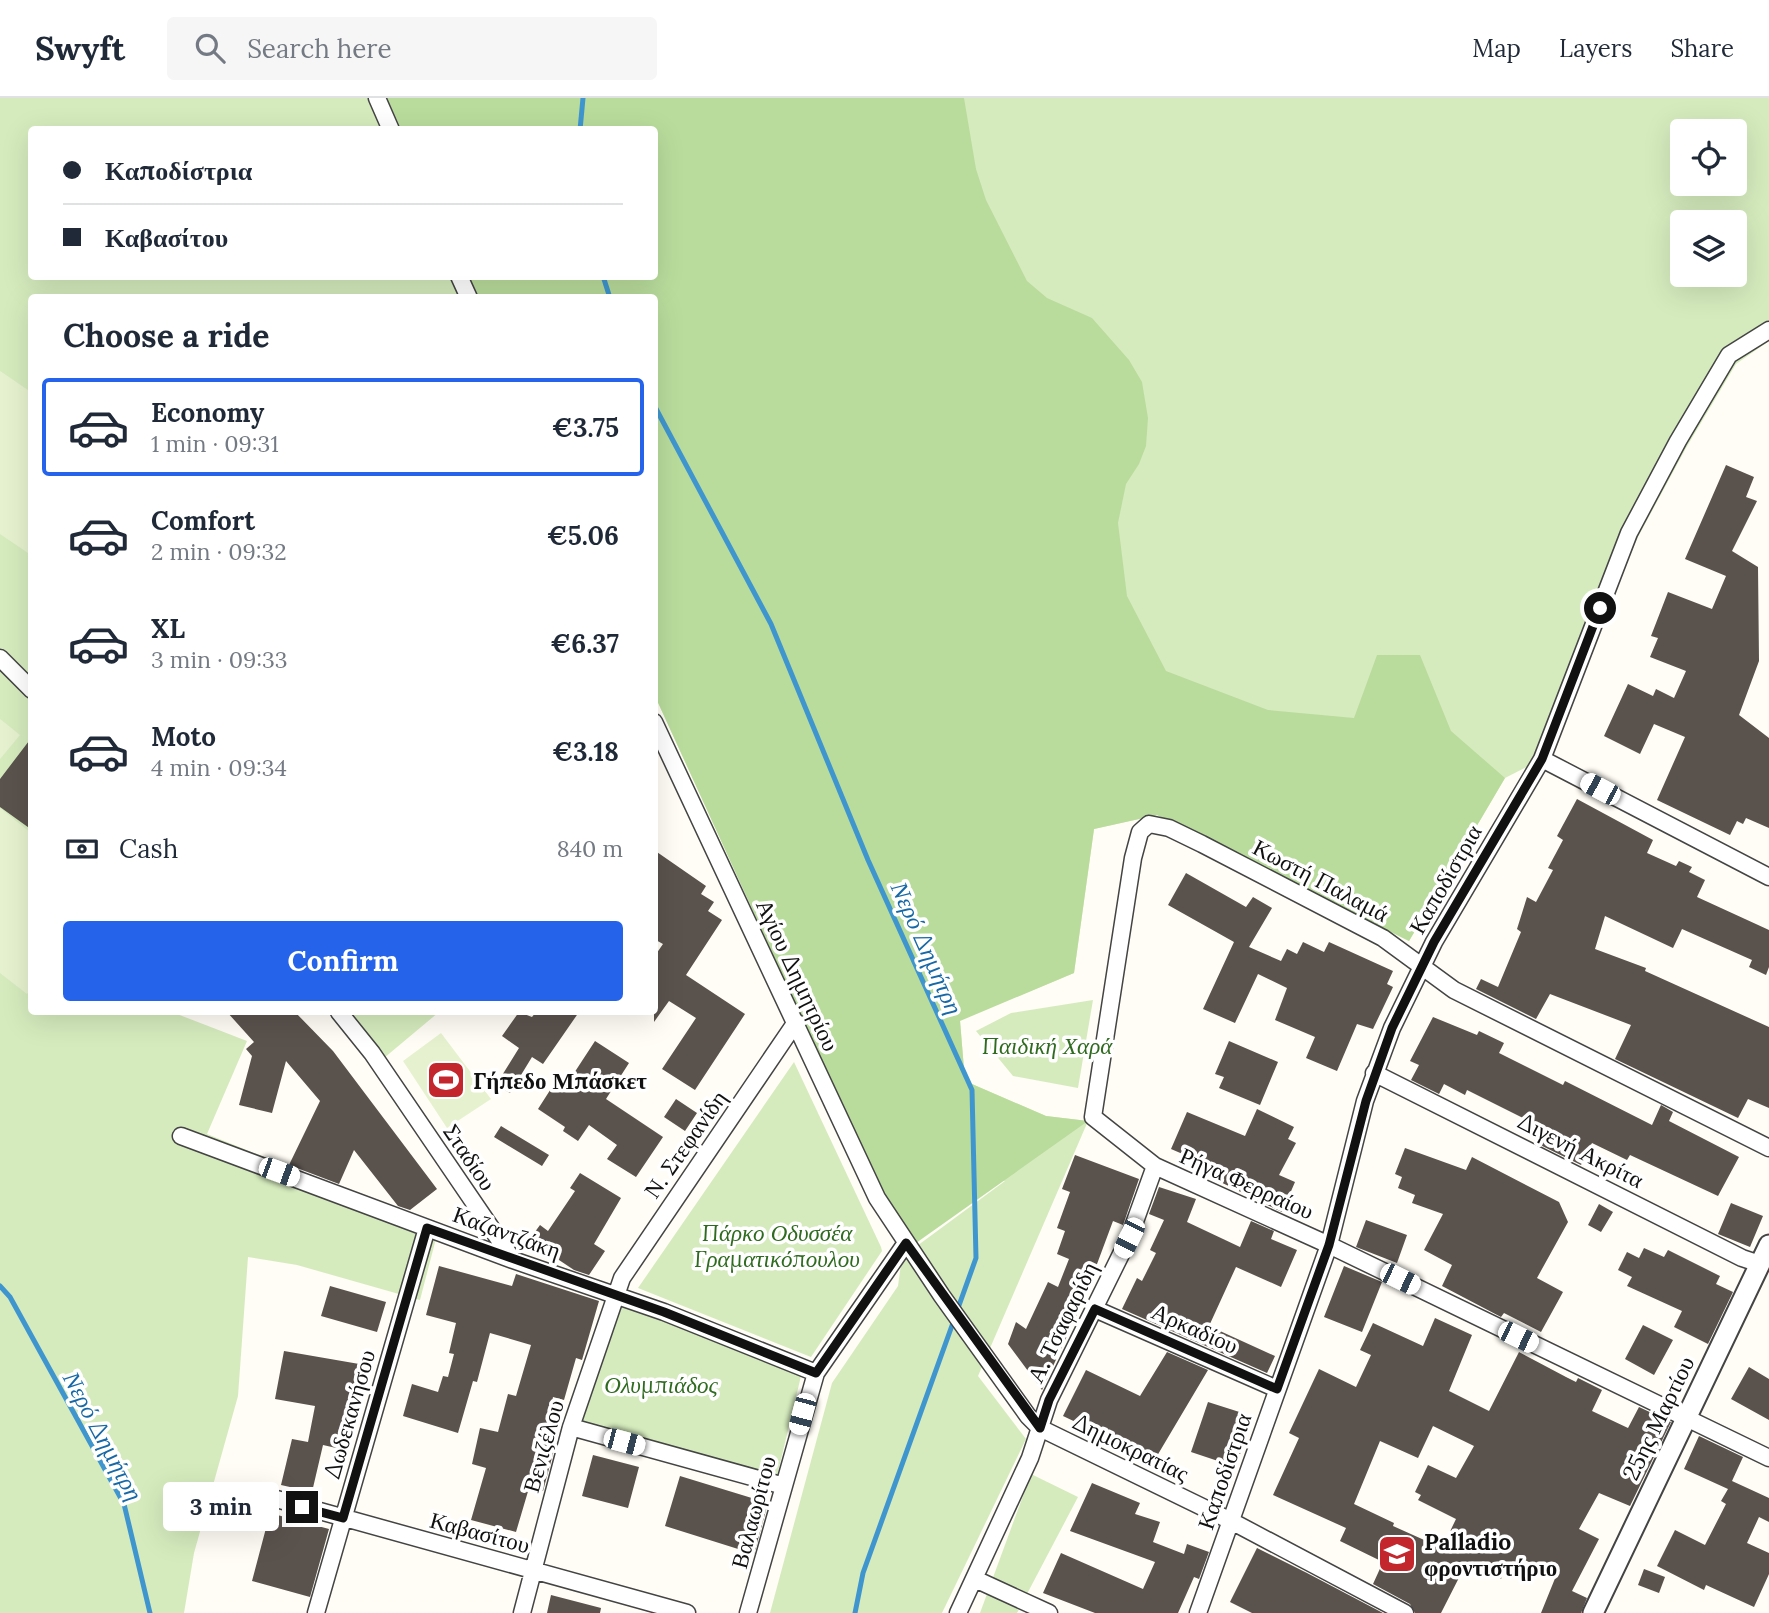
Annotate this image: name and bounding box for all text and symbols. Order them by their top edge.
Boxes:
search box [167,17,657,80]
text: Swyft [35,27,125,69]
icon: search [191,29,229,67]
text: Search here [247,32,391,65]
text: Map [1472,33,1521,64]
text: Layers [1559,33,1632,64]
text: Share [1670,33,1734,64]
map controls [1670,119,1747,287]
button: locate [1670,119,1747,196]
text: Καποδίστρια [105,154,252,187]
button: layers [1670,210,1747,287]
text: Καβασίτου [105,221,228,254]
text: Choose a ride [63,315,270,356]
icon: car [67,396,130,459]
text: Economy [151,396,264,429]
text: €3.75 [552,411,619,444]
text: 1 min · 09:31 [151,429,279,458]
icon: car [67,504,130,567]
text: Comfort [151,504,255,537]
text: €5.06 [547,519,619,552]
text: 2 min · 09:32 [151,537,287,566]
route start [1584,592,1616,624]
icon: car [67,612,130,675]
text: XL [151,612,185,645]
text: €6.37 [550,627,619,660]
text: 3 min · 09:33 [151,645,288,674]
icon: car [67,720,130,783]
text: Moto [151,720,216,753]
text: €3.18 [552,735,619,768]
text: 4 min · 09:34 [151,753,287,782]
car [1577,770,1624,808]
street label: Καποδίστρια [1402,819,1488,939]
icon: cash [63,830,101,868]
text: Cash [119,832,178,865]
street label: Κωστή Παλαμά [1248,832,1394,928]
text: 840 m [557,834,623,863]
water label: Νερό Δημήτρη [884,876,970,1019]
street label: Αγίου Δημητρίου [750,894,846,1056]
button: Confirm [63,921,623,1001]
park label: Παιδική Χαρά [982,1031,1113,1060]
sports icon: Γήπεδο Μπάσκετ [425,1059,467,1101]
place label: Γήπεδο Μπάσκετ [473,1066,647,1095]
street label: Ν. Στεφανίδη [637,1084,733,1204]
street label: Διγενή Ακρίτα [1513,1106,1649,1194]
street label: Σταδίου [437,1118,503,1196]
street label: Ρήγα Φερραίου [1175,1141,1319,1225]
car [256,1155,303,1189]
street label: Καζαντζάκη [449,1199,565,1265]
car [1111,1215,1148,1261]
park label: Πάρκο Οδυσσέα Γραματικόπουλου [694,1218,860,1273]
street label: Α. Τσαφαρίδη [1020,1257,1104,1387]
car [1377,1260,1424,1298]
street label: Αρκαδίου [1147,1296,1243,1360]
car [1495,1318,1542,1356]
street label: Δωδεκανήσου [317,1346,381,1482]
street label: 25ης Μαρτίου [1616,1351,1700,1485]
water label: Νερό Δημήτρη [55,1365,150,1506]
park label: Ολυμπιάδος [604,1370,718,1399]
car [787,1391,818,1437]
street label: Βενιζέλου [516,1396,570,1496]
street label: Δημοκρατίας [1068,1406,1194,1488]
street label: Καποδίστρια [1191,1409,1257,1533]
car [601,1426,648,1458]
street label: Βαλαωρίτου [724,1452,782,1572]
callout: 3 min [162,1482,278,1532]
route end [286,1491,318,1523]
text: 3 min [190,1492,252,1521]
street label: Καβασίτου [427,1505,533,1559]
place label: Palladio φροντιστήριο [1424,1527,1557,1582]
school or university icon: Palladio φροντιστήριο [1376,1533,1418,1575]

